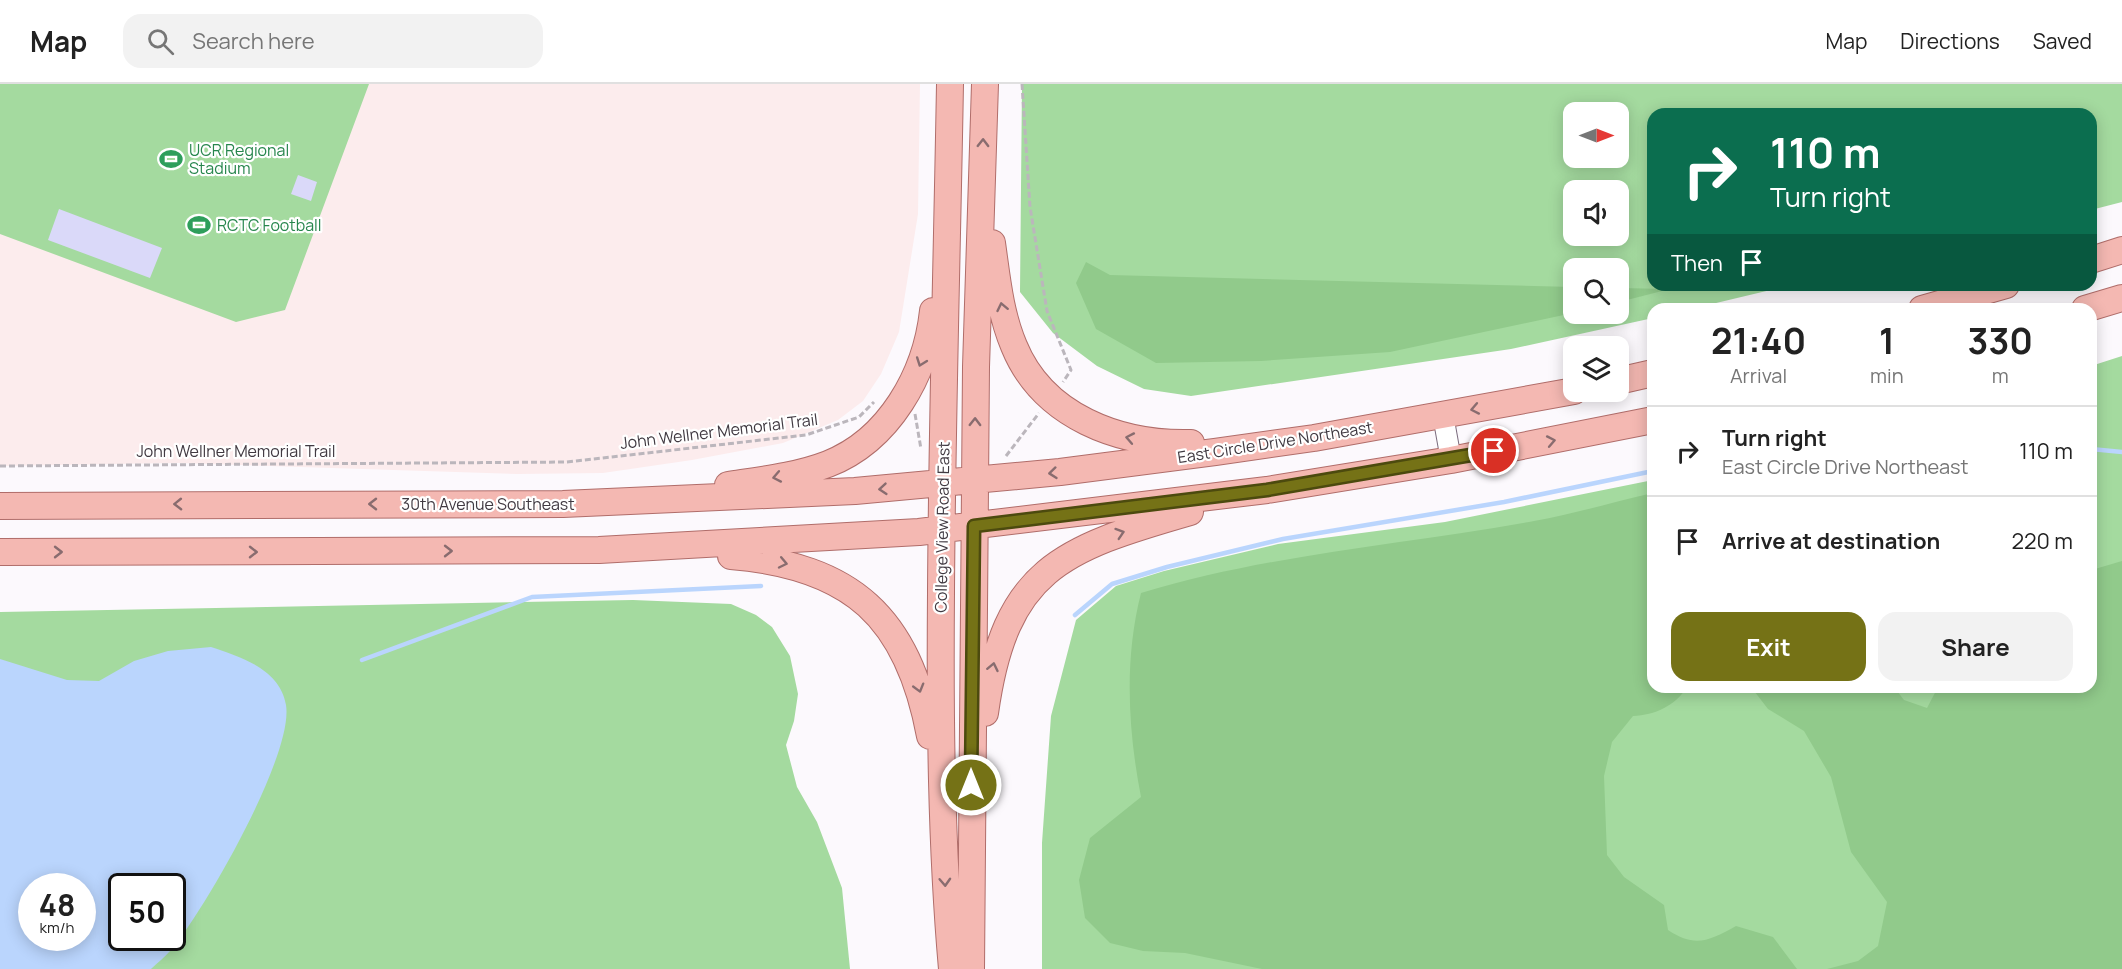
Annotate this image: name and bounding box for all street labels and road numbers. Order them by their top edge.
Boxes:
street label: John Wellner Memorial Trail [619,408,819,454]
street label: East Circle Drive Northeast [1176,416,1374,468]
street label: John Wellner Memorial Trail [136,440,336,462]
street label: College View Road East [930,441,954,613]
street label: 30th Avenue Southeast [401,493,575,515]

